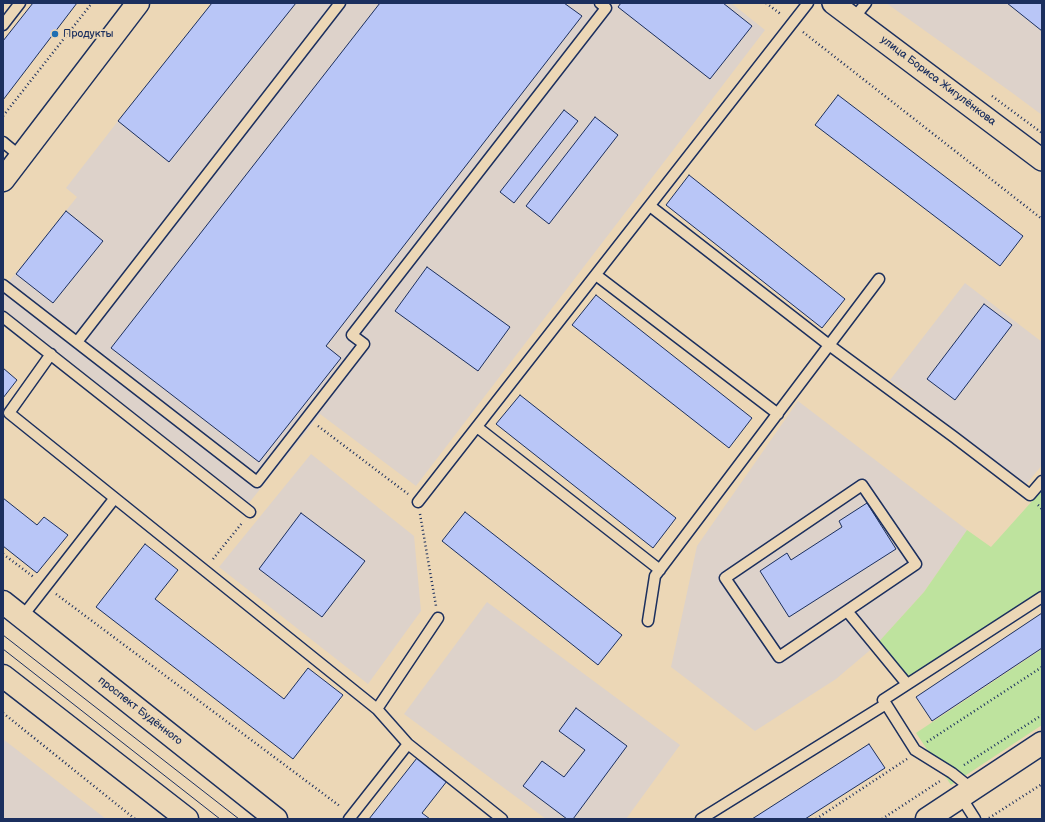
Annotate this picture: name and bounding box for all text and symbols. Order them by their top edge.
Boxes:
place label: Продукты [63,27,114,41]
marker: Продукты [50,29,60,39]
street label: улица Бориса Жигулёнкова [878,33,998,129]
street label: проспект Будённого [95,674,185,748]

